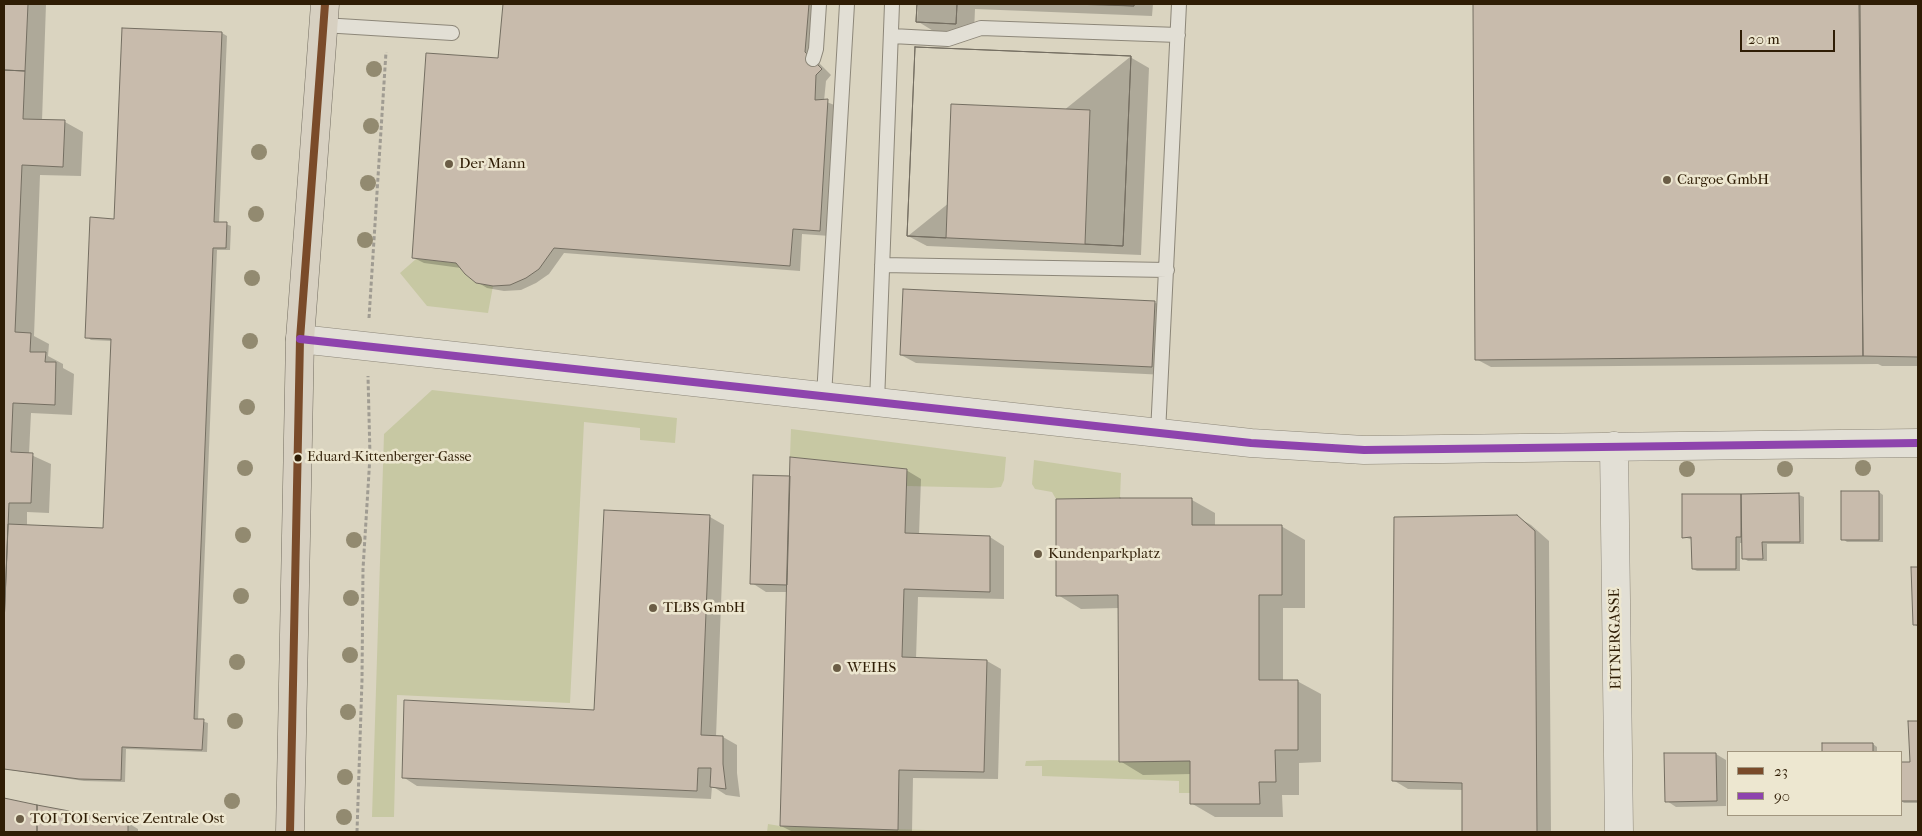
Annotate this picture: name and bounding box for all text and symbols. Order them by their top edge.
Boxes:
scale bar [1742,20,1837,52]
text: 20 m [1748,30,1780,48]
place label: Der Mann [459,155,526,173]
marker: Der Mann [443,158,455,170]
place label: Cargoe GmbH [1677,171,1769,189]
marker: Cargoe GmbH [1661,174,1673,186]
place label: Eduard-Kittenberger-Gasse [307,450,472,466]
marker: Eduard-Kittenberger-Gasse [293,453,303,463]
place label: Kundenparkplatz [1048,545,1160,563]
marker: Kundenparkplatz [1032,548,1044,560]
street label: EITNERGASSE [1606,588,1626,690]
place label: TLBS GmbH [663,599,745,617]
marker: TLBS GmbH [647,602,659,614]
place label: WEIHS [847,659,896,677]
marker: WEIHS [831,662,843,674]
legend [1727,751,1902,816]
text: 23 [1774,762,1788,780]
text: 90 [1774,787,1790,805]
place label: TOI TOI Service Zentrale Ost [30,810,225,828]
marker: TOI TOI Service Zentrale Ost [14,813,26,825]

